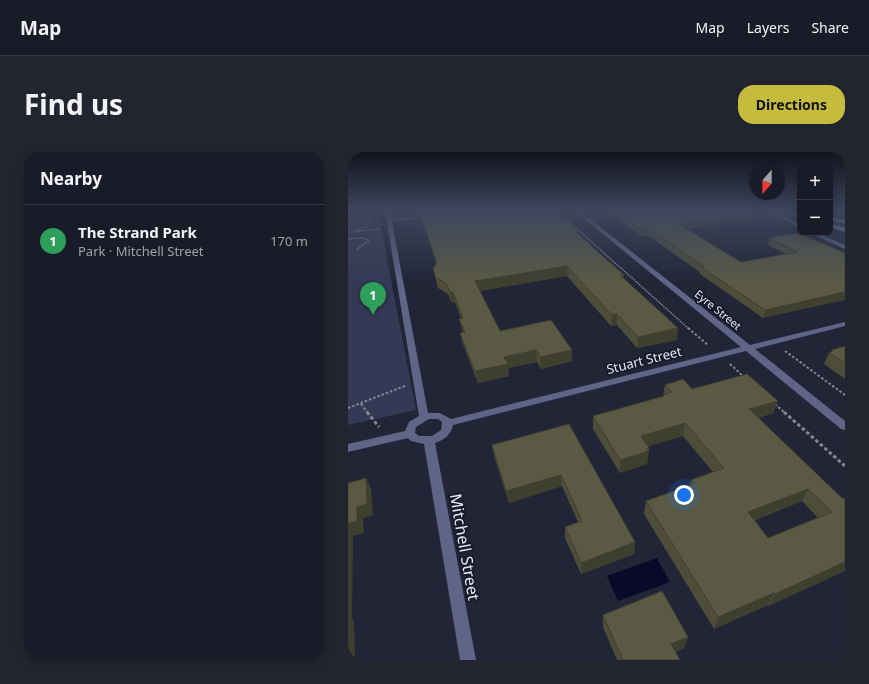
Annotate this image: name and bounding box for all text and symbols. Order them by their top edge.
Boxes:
text: Map [20,15,61,41]
text: Map [696,18,725,37]
text: Layers [747,18,789,37]
text: Share [811,18,849,37]
text: Find us [24,85,123,123]
button: Directions [738,85,845,124]
north arrow [749,164,785,200]
map controls [797,164,833,236]
button: + [797,164,833,200]
text: Nearby [40,167,102,190]
button: − [797,200,833,236]
text: The Strand Park [78,222,197,242]
text: 1 [49,232,57,250]
text: 170 m [270,232,308,250]
text: Park · Mitchell Street [78,242,204,260]
pin: 1 [360,282,386,315]
street label: Eyre Street [692,286,745,333]
street label: Stuart Street [605,342,684,378]
your location [674,485,694,505]
street label: Mitchell Street [445,492,485,602]

